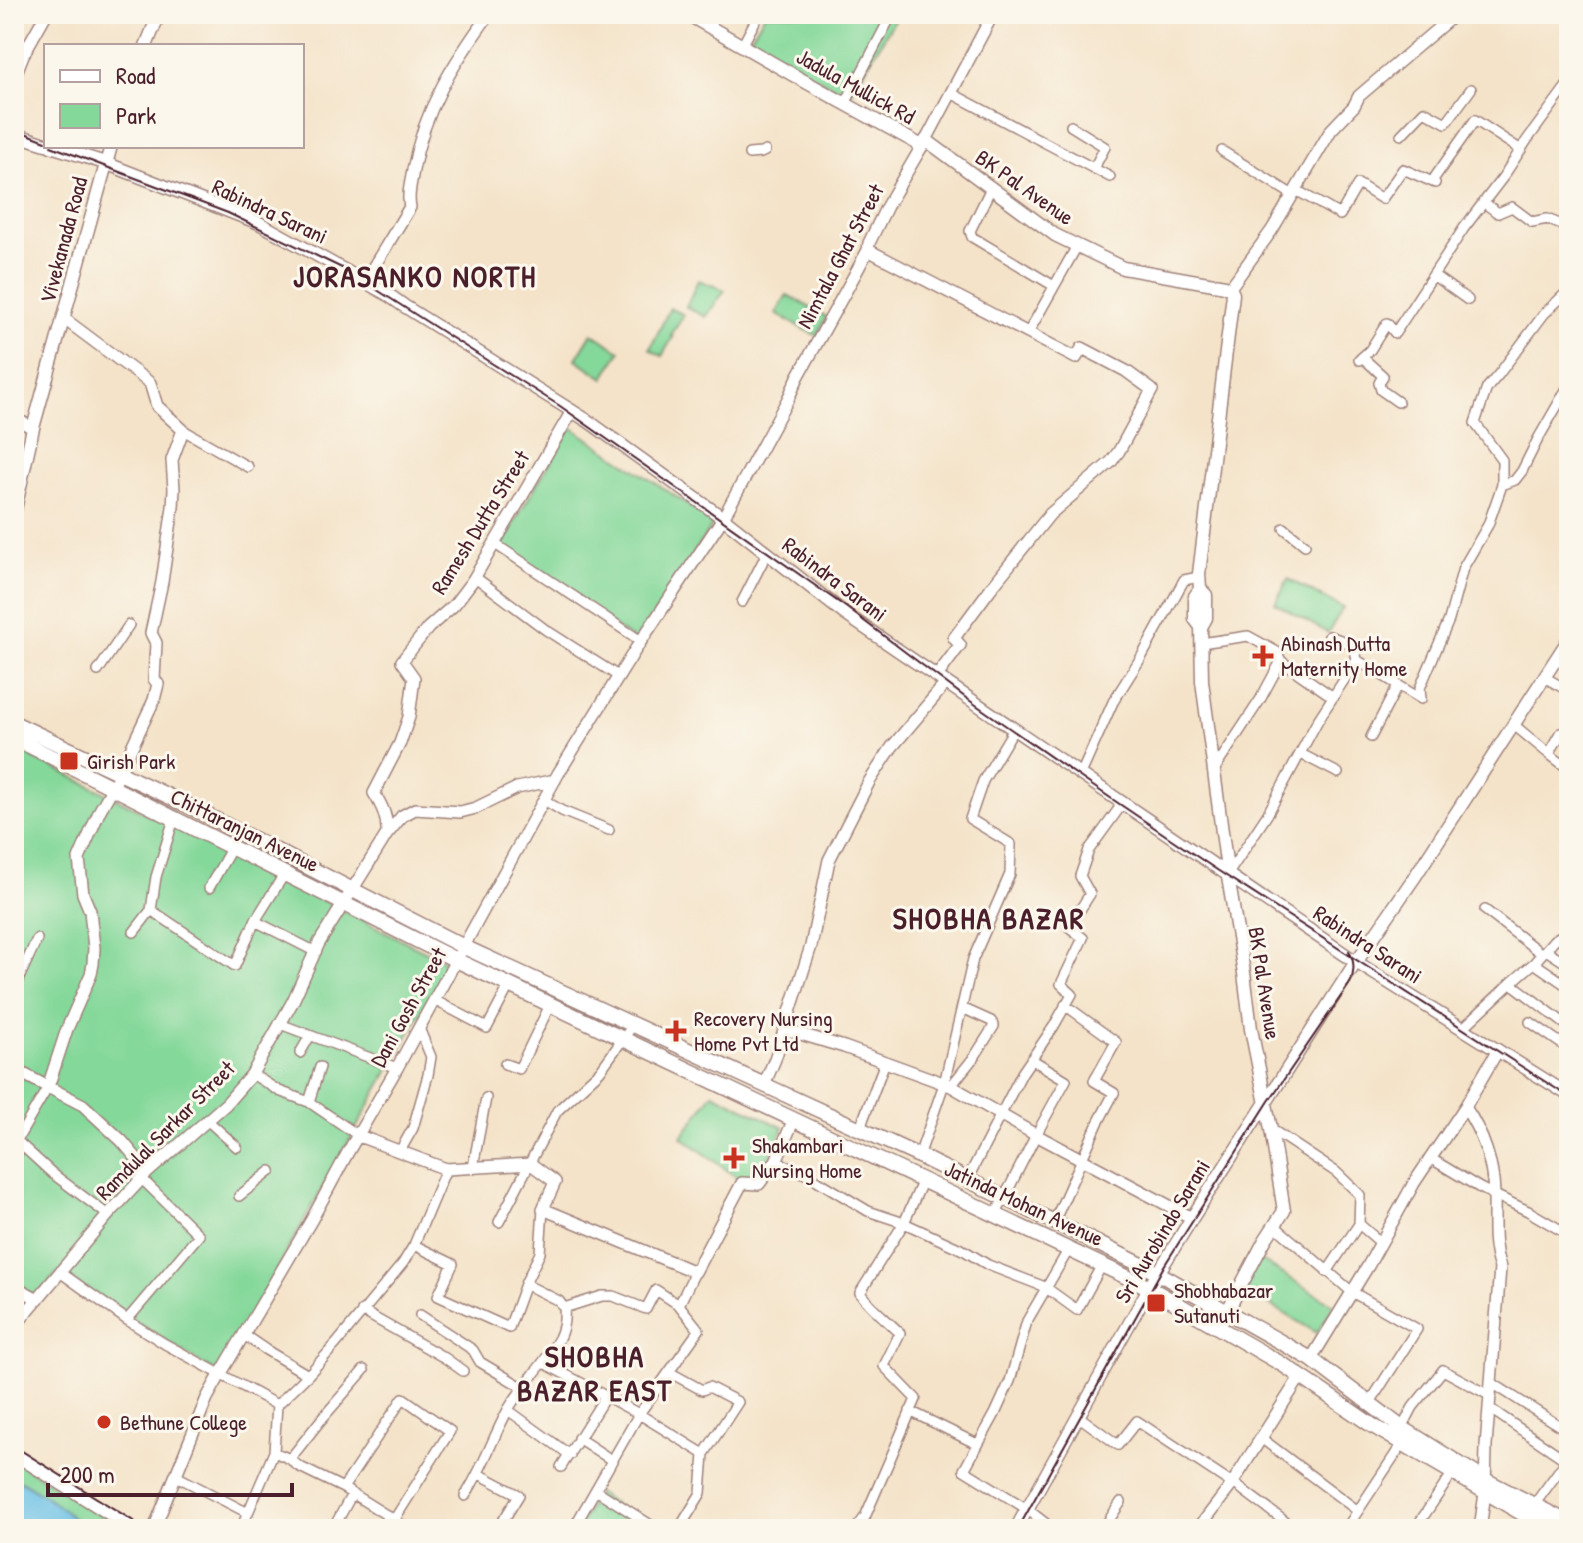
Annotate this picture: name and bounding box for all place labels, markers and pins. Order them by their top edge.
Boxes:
place label: Abinash Dutta Maternity Home [1281,628,1407,683]
marker: Abinash Dutta Maternity Home [1252,645,1274,667]
place label: Girish Park [87,746,175,776]
marker: Girish Park [58,750,80,772]
place label: Recovery Nursing Home Pvt Ltd [694,1003,833,1058]
marker: Recovery Nursing Home Pvt Ltd [665,1020,687,1042]
place label: Shakambari Nursing Home [752,1130,862,1185]
marker: Shakambari Nursing Home [723,1147,745,1169]
place label: Shobhabazar Sutanuti [1174,1275,1274,1330]
marker: Shobhabazar Sutanuti [1145,1292,1167,1314]
place label: Bethune College [120,1407,247,1437]
marker: Bethune College [95,1413,113,1431]

